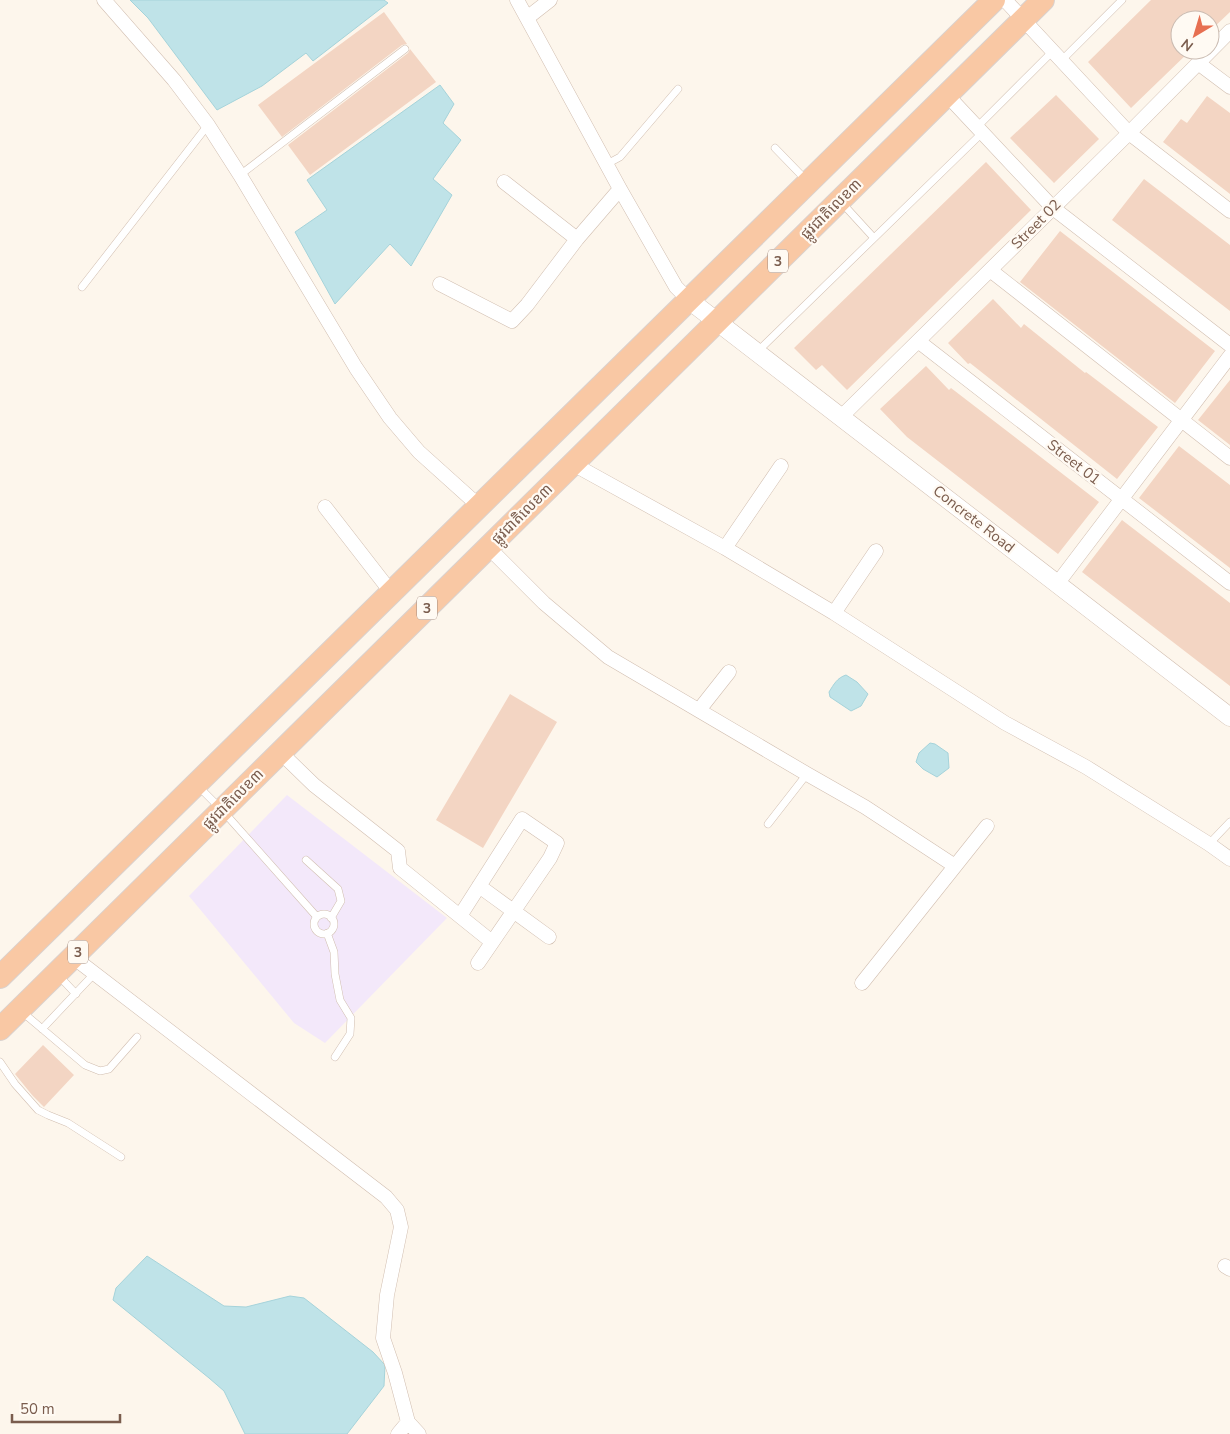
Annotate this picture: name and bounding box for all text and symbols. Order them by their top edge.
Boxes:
north arrow [1170,10,1220,60]
text: N [1177,34,1197,56]
street label: ផ្លូវជាតិលេខ៣ [796,174,868,246]
street label: Street 02 [1007,195,1065,253]
road number: 3 [768,250,788,272]
street label: Street 01 [1043,435,1105,489]
street label: ផ្លូវជាតិលេខ៣ [487,479,559,551]
street label: Concrete Road [929,481,1019,557]
road number: 3 [417,596,437,620]
street label: ផ្លូវជាតិលេខ៣ [198,764,270,836]
road number: 3 [68,940,88,964]
scale bar [12,1392,120,1424]
text: 50 m [20,1399,55,1419]

